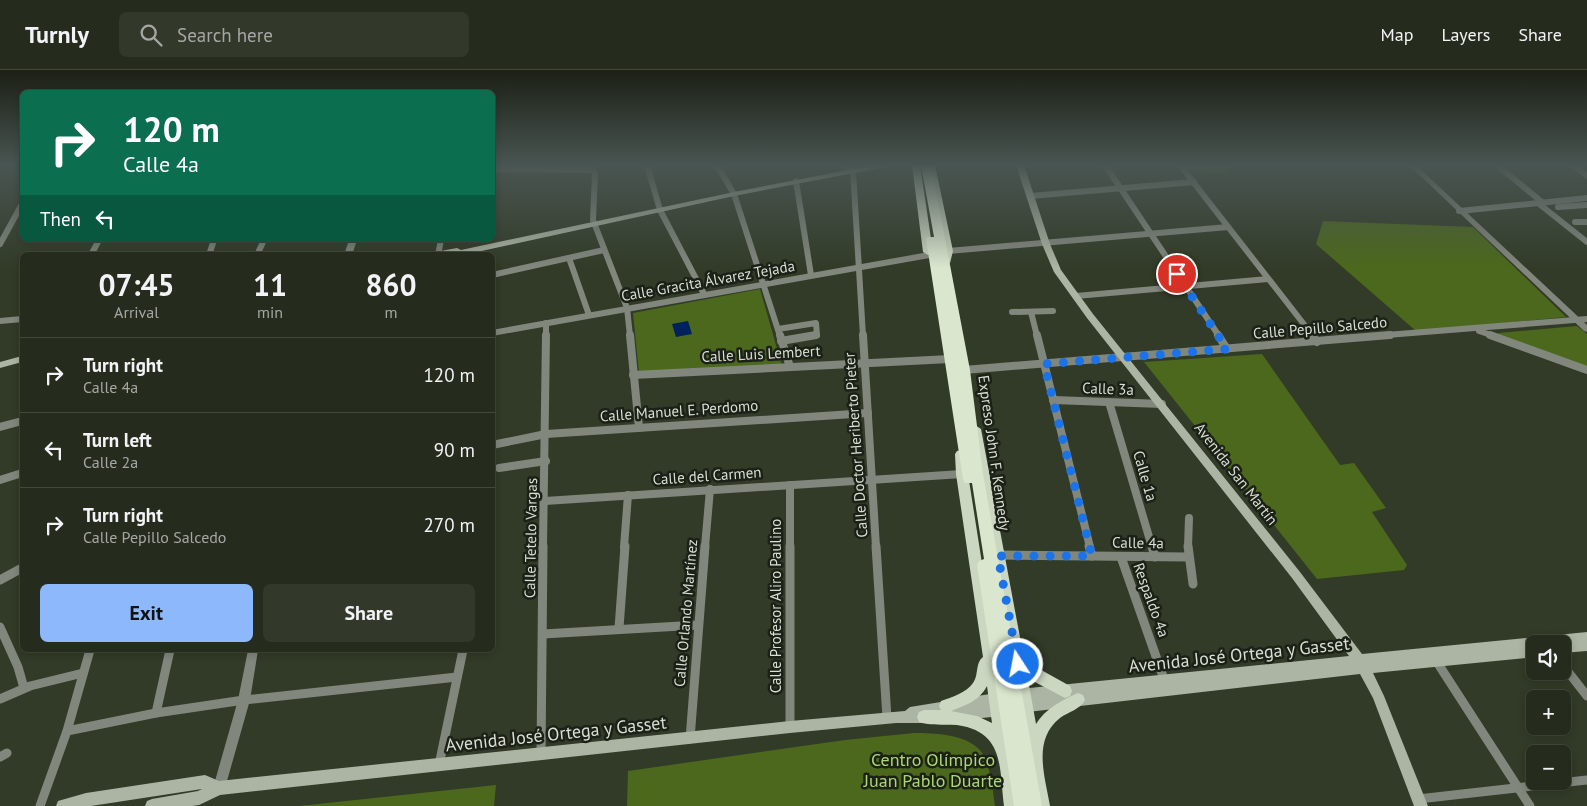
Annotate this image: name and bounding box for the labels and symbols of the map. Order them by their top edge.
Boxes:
pin [1156,253,1198,295]
street label: Calle Gracita Álvarez Tejada [620,256,796,305]
street label: Calle Pepillo Salcedo [1252,312,1388,343]
street label: Calle Luis Lembert [701,341,821,366]
street label: Calle Doctor Heriberto Pieter [840,352,871,538]
street label: Expreso John F. Kennedy [974,374,1015,532]
street label: Calle 3a [1082,378,1134,399]
street label: Calle Manuel E. Perdomo [599,395,759,426]
street label: Avenida San Martín [1191,419,1282,529]
street label: Calle 1a [1129,448,1162,503]
street label: Calle del Carmen [652,462,762,489]
street label: Calle Tetelo Vargas [520,478,541,598]
street label: Calle Profesor Aliro Paulino [766,519,785,693]
street label: Calle 4a [1112,533,1164,552]
street label: Calle Orlando Martínez [670,538,701,687]
street label: Respaldo 4a [1129,560,1174,640]
street label: Avenida José Ortega y Gasset [1127,631,1350,678]
position arrow [991,637,1043,689]
street label: Avenida José Ortega y Gasset [444,710,667,757]
park label: Centro Olímpico Juan Pablo Duarte [863,748,1002,792]

